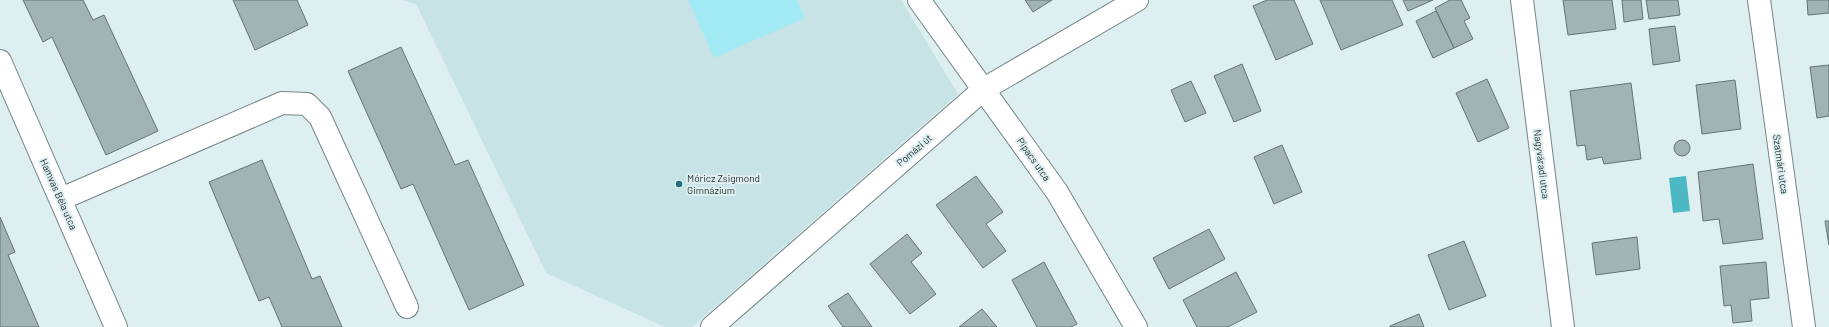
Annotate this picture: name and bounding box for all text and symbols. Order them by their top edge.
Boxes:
street label: Nagyváradi utca [1532,129,1552,199]
street label: Pomázi út [894,131,934,169]
street label: Szatmári utca [1771,134,1791,194]
street label: Pipacs utca [1015,135,1053,183]
street label: Hamvas Béla utca [38,157,80,231]
place label: Móricz Zsigmond Gimnázium [687,172,760,196]
marker: Móricz Zsigmond Gimnázium [674,179,684,189]

